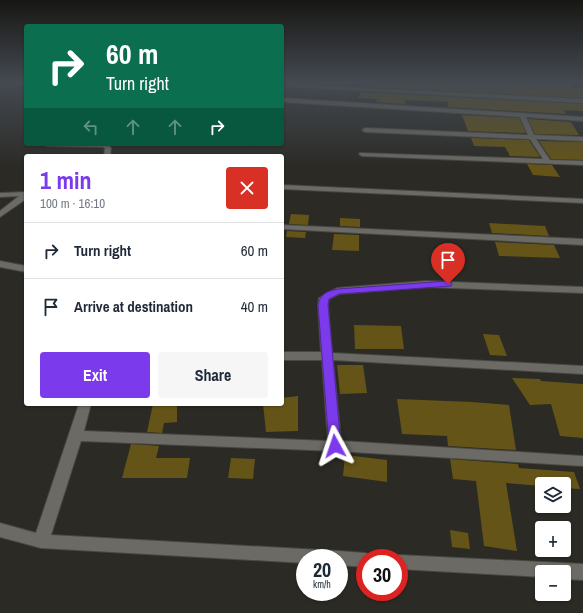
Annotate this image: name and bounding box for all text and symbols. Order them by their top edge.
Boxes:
text: 60 m [106,35,158,73]
icon: right [40,40,92,92]
text: Turn right [106,71,169,96]
icon: left [80,116,102,138]
icon: ahead [122,116,144,138]
icon: ahead [164,116,186,138]
icon: right [206,116,228,138]
text: 1 min [40,164,91,196]
button: close [226,167,268,209]
text: 100 m · 16:10 [40,195,105,212]
icon: right [40,240,62,262]
text: Turn right [74,240,131,261]
text: 60 m [241,240,268,261]
pin [431,243,465,284]
icon: arrive [437,249,459,271]
icon: arrive [40,296,62,318]
text: Arrive at destination [74,296,193,317]
text: 40 m [241,296,268,317]
button: Exit [40,352,150,398]
button: Share [158,352,268,398]
position arrow [314,425,356,467]
map controls [535,477,571,601]
button: layers [535,477,571,513]
button: + [535,521,571,557]
speed limit sign: 30 [356,549,408,601]
text: 20 [313,556,331,583]
button: − [535,565,571,601]
text: km/h [313,578,331,591]

